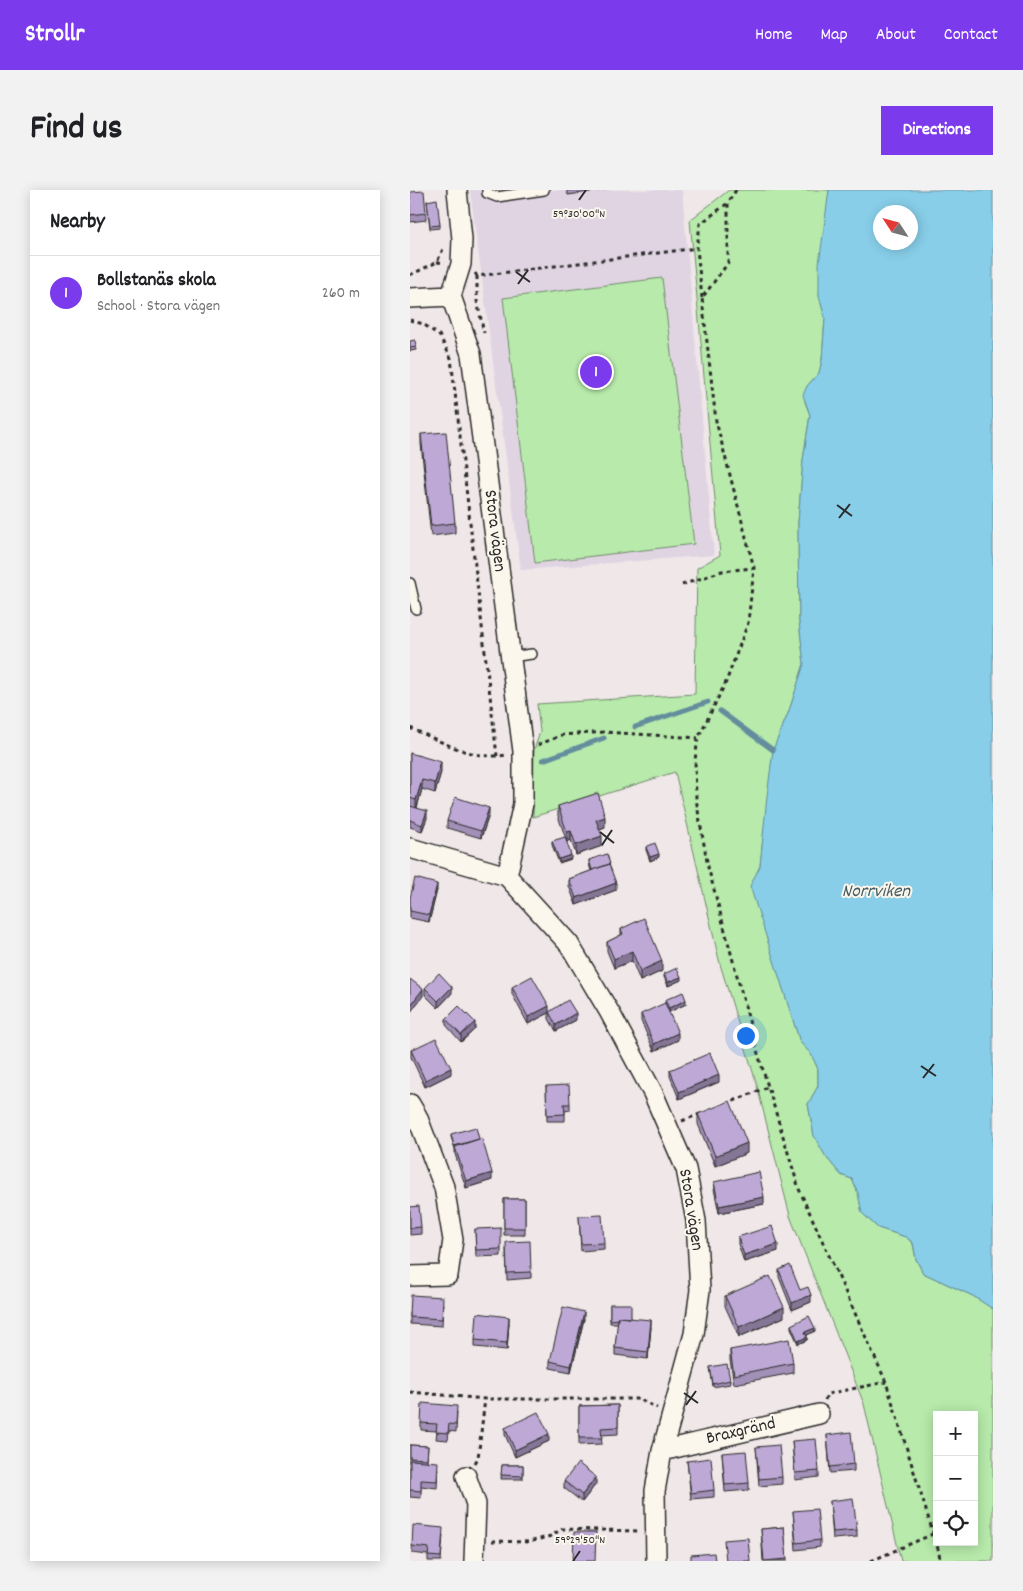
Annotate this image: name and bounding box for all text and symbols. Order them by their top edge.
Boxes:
text: Strollr [25,18,84,52]
text: Home [755,23,792,48]
text: Map [820,23,848,48]
text: About [876,23,916,48]
text: Contact [944,23,998,48]
text: Find us [30,105,122,155]
button: Directions [881,106,993,155]
north arrow [873,205,918,250]
text: 59°30'00"N [553,206,605,223]
text: Nearby [50,208,105,238]
text: Bollstanäs skola [97,268,216,295]
text: 1 [64,282,68,305]
text: 260 m [322,282,360,305]
text: School · Stora vägen [97,295,220,318]
pin: 1 [580,353,612,391]
street label: Stora vägen [477,489,511,573]
water label: Norrviken [842,879,911,906]
your location [733,1023,759,1049]
street label: Stora vägen [671,1167,709,1253]
map controls [933,1411,978,1546]
button: + [933,1411,978,1456]
street label: Braxgränd [704,1412,778,1452]
button: − [933,1456,978,1501]
button: locate [933,1501,978,1546]
text: 59°29'50"N [555,1532,605,1549]

